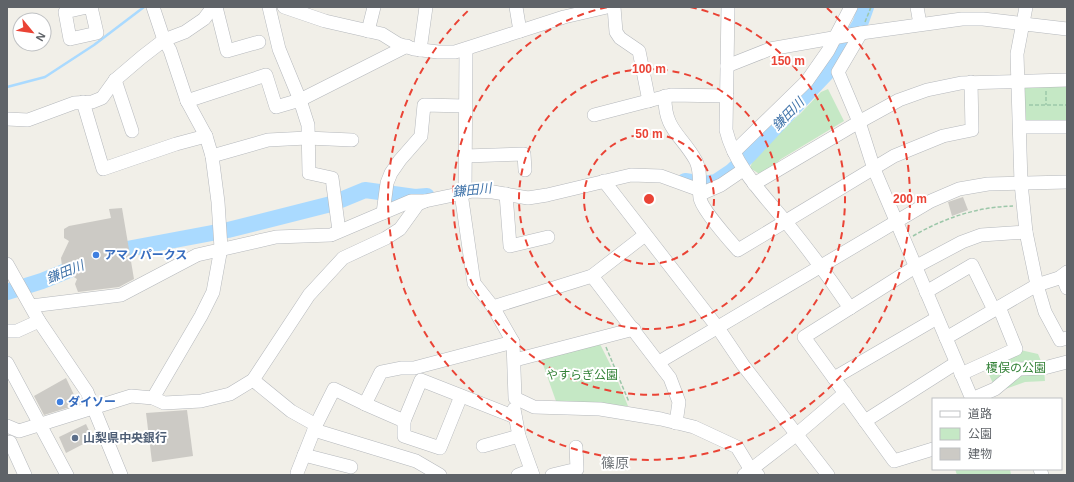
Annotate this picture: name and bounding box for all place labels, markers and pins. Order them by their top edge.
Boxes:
centre of rings [642,192,656,206]
place label: アマノパークス [104,248,187,262]
marker: アマノパークス [91,250,101,260]
place label: ダイソー [68,395,116,409]
marker: ダイソー [55,397,65,407]
place label: 山梨県中央銀行 [83,431,167,445]
marker: 山梨県中央銀行 [70,433,80,443]

